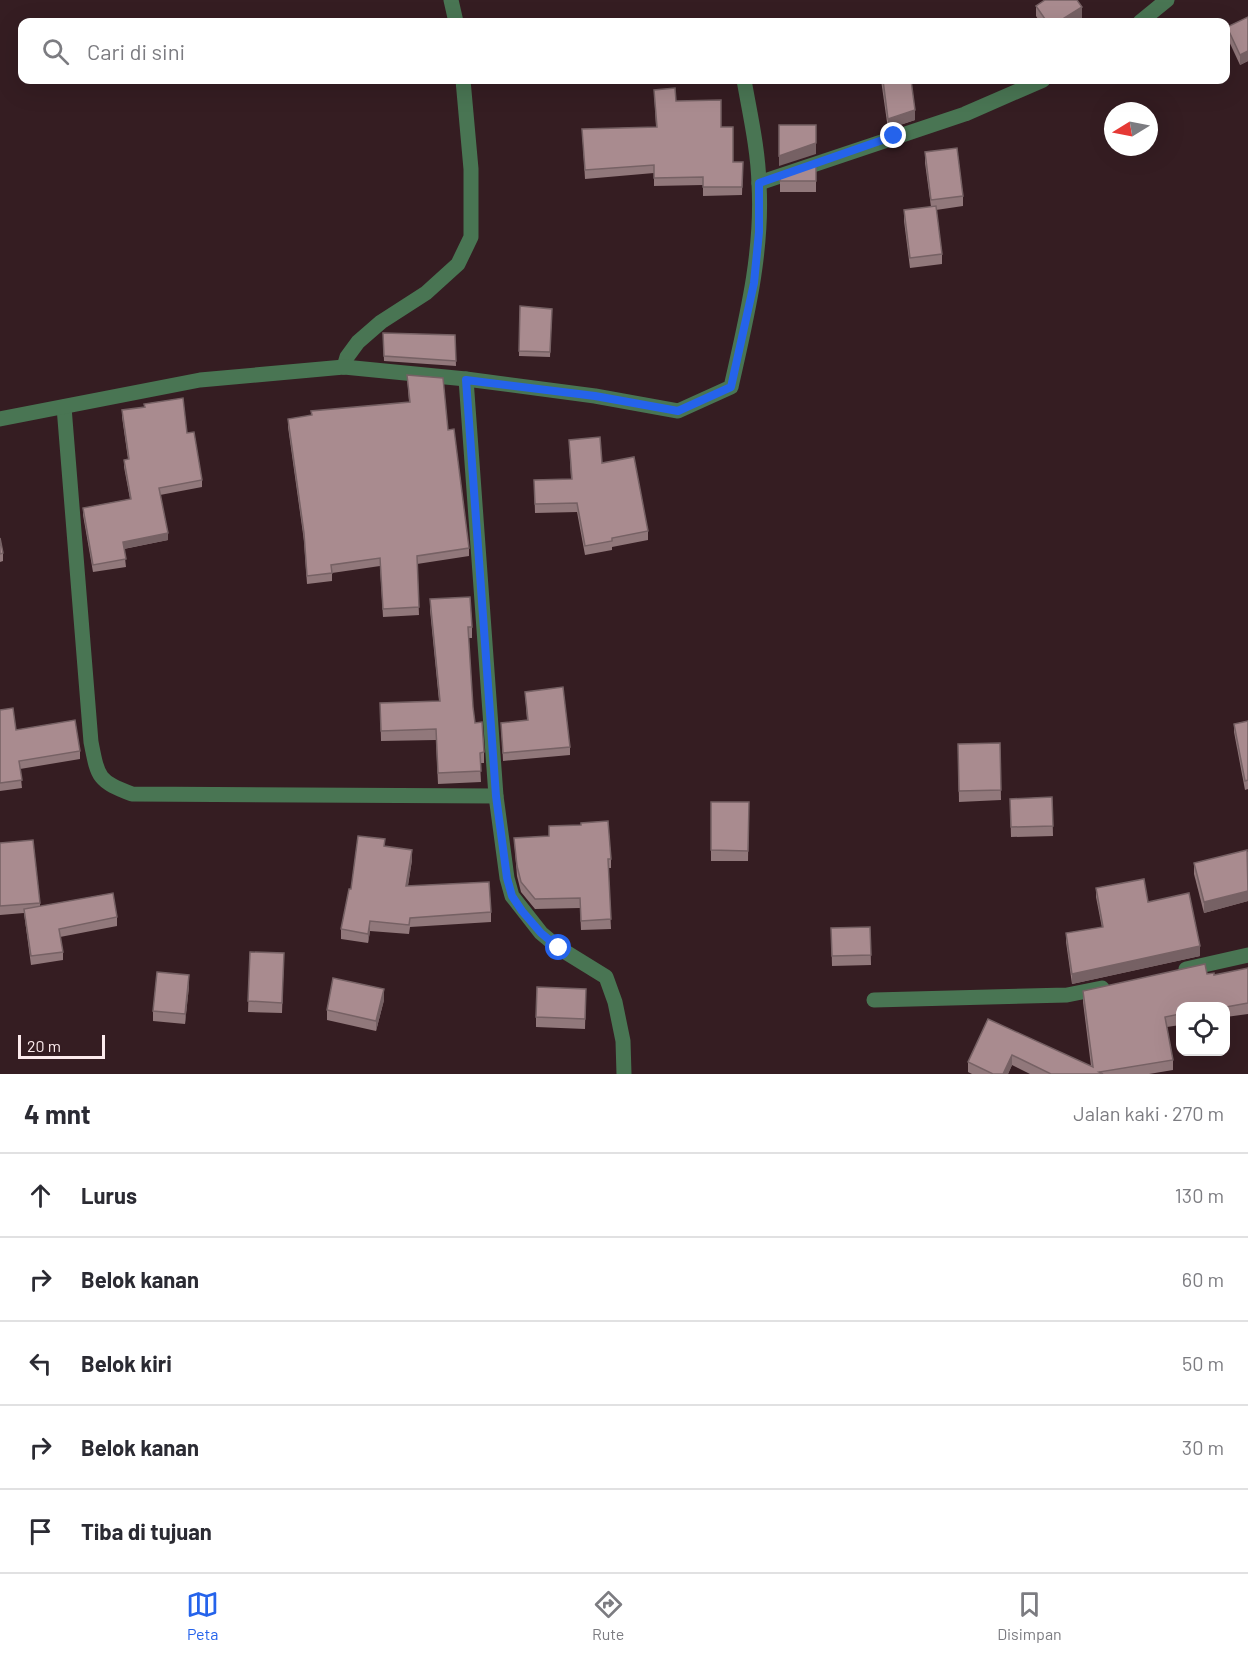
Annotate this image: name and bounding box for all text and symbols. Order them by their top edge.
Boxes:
search box [18,18,1230,84]
icon: search [39,35,72,68]
text: Cari di sini [87,38,185,64]
north arrow [1104,102,1158,156]
route end [880,122,906,148]
route start [545,934,571,960]
map controls [1176,1002,1230,1056]
button: locate [1176,1002,1230,1056]
scale bar [18,1032,105,1060]
text: 20 m [27,1036,61,1055]
text: 4 mnt [24,1098,91,1129]
text: Jalan kaki · 270 m [1073,1101,1224,1125]
icon: ahead [24,1179,57,1212]
text: Lurus [81,1182,137,1208]
text: 130 m [1175,1183,1224,1207]
icon: right [24,1263,57,1296]
text: Belok kanan [81,1266,199,1292]
text: 60 m [1182,1267,1224,1291]
icon: left [24,1347,57,1380]
text: Belok kiri [81,1350,172,1376]
text: 50 m [1182,1351,1224,1375]
icon: right [24,1431,57,1464]
text: Belok kanan [81,1434,199,1460]
text: 30 m [1182,1435,1224,1459]
icon: arrive [24,1515,57,1548]
text: Tiba di tujuan [81,1518,212,1544]
tab: Peta [186,1588,219,1643]
tab: Rute [592,1588,625,1643]
tab: Disimpan [997,1588,1062,1643]

